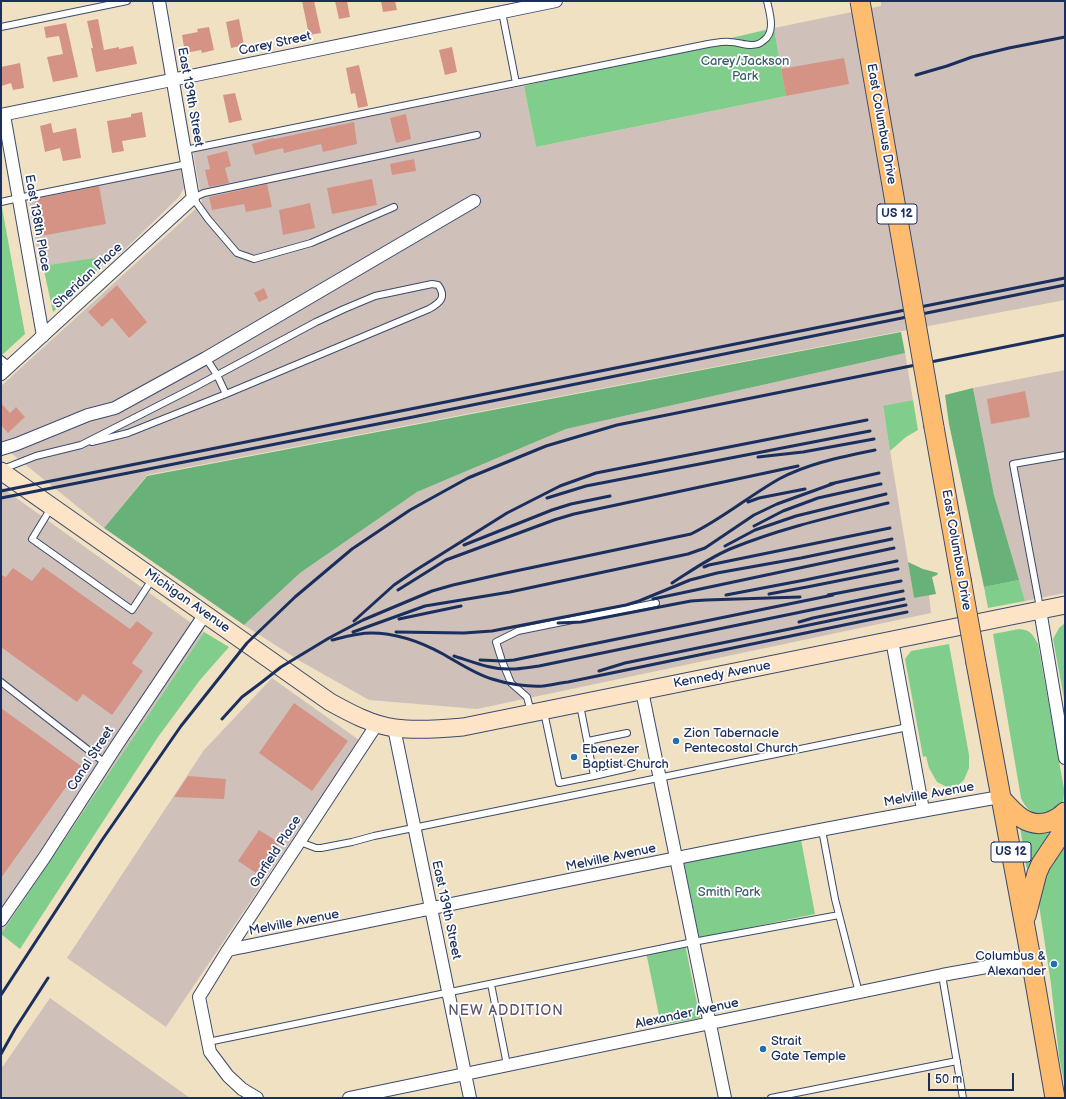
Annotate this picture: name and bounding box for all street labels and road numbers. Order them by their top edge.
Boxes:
street label: Carey Street [237,29,313,59]
street label: East 139th Street [174,46,206,148]
street label: East Columbus Drive [863,62,899,186]
street label: East 138th Place [21,173,53,273]
road number: US 12 [877,204,917,224]
street label: Sheridan Place [50,240,126,312]
street label: East Columbus Drive [938,488,974,612]
street label: Michigan Avenue [141,566,233,636]
street label: Kennedy Avenue [672,658,772,692]
street label: Canal Street [64,724,118,794]
street label: Melville Avenue [883,779,975,811]
street label: Garfield Place [247,813,305,891]
street label: Melville Avenue [565,841,657,875]
road number: US 12 [991,842,1031,862]
street label: East 139th Street [428,859,464,961]
street label: Melville Avenue [248,907,340,939]
street label: Alexander Avenue [634,995,740,1033]

